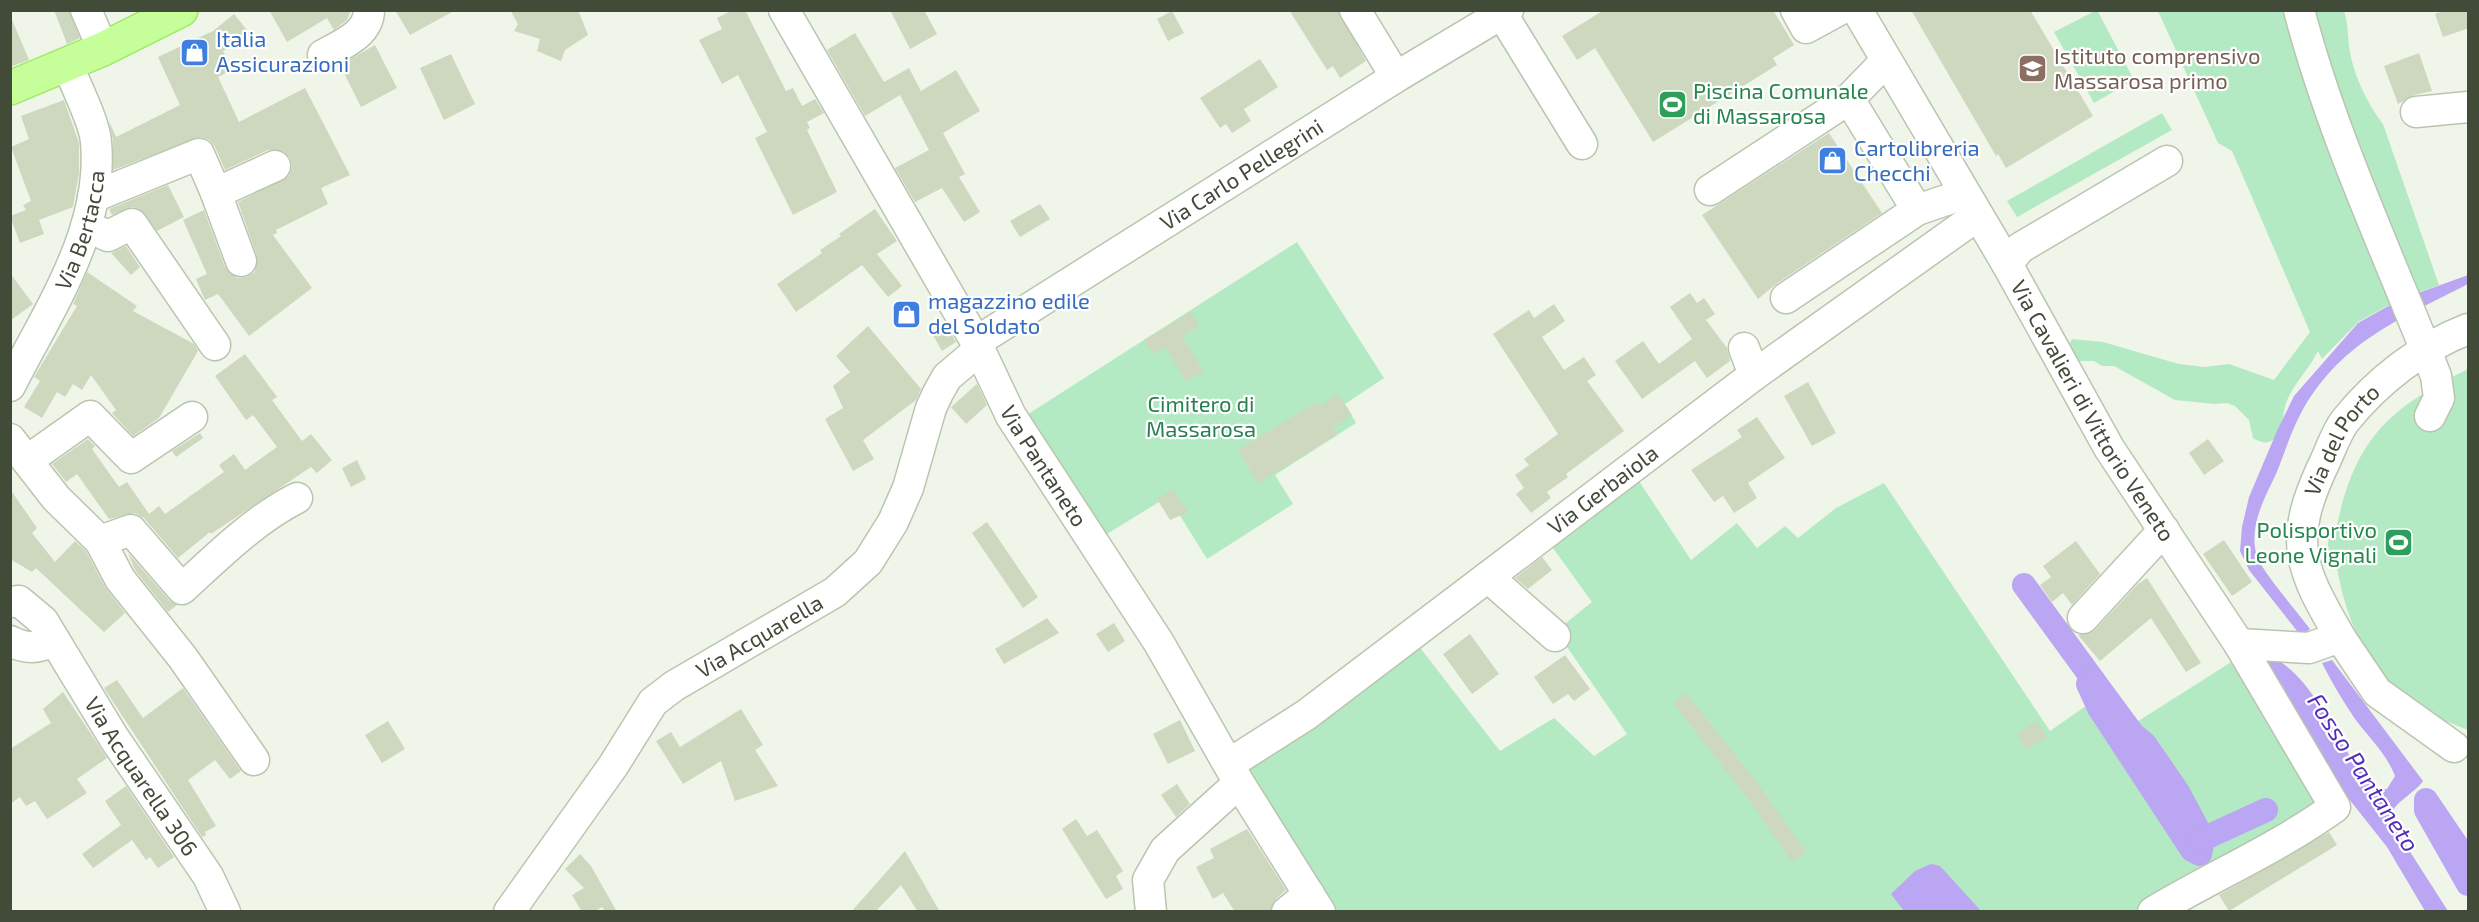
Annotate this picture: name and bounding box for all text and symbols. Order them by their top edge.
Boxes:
place label: Italia Assicurazioni [216,25,349,76]
shop icon: Italia Assicurazioni [179,36,211,68]
place label: Istituto comprensivo Massarosa primo [2054,42,2260,93]
school or university icon: Istituto comprensivo Massarosa primo [2017,53,2049,85]
place label: Piscina Comunale di Massarosa [1693,77,1869,128]
sports icon: Piscina Comunale di Massarosa [1656,88,1688,120]
street label: Via Carlo Pellegrini [1155,113,1327,235]
place label: Cartolibreria Checchi [1854,134,1980,185]
shop icon: Cartolibreria Checchi [1817,145,1849,177]
street label: Via Bertacca [49,169,108,294]
street label: Via Cavalieri di Vittorio Veneto [2006,275,2181,546]
place label: magazzino edile del Soldato [928,287,1090,338]
shop icon: magazzino edile del Soldato [891,298,923,330]
street label: Via del Porto [2298,378,2384,499]
park label: Cimitero di Massarosa [1146,390,1256,441]
street label: Via Pantaneto [996,401,1093,531]
street label: Via Gerbaiola [1542,439,1663,539]
place label: Polisportivo Leone Vignali [2244,516,2377,567]
sports icon: Polisportivo Leone Vignali [2382,527,2414,559]
street label: Via Acquarella [691,588,827,682]
water label: Fosso Pantaneto [2302,688,2426,857]
street label: Via Acquarella 306 [80,692,204,860]

